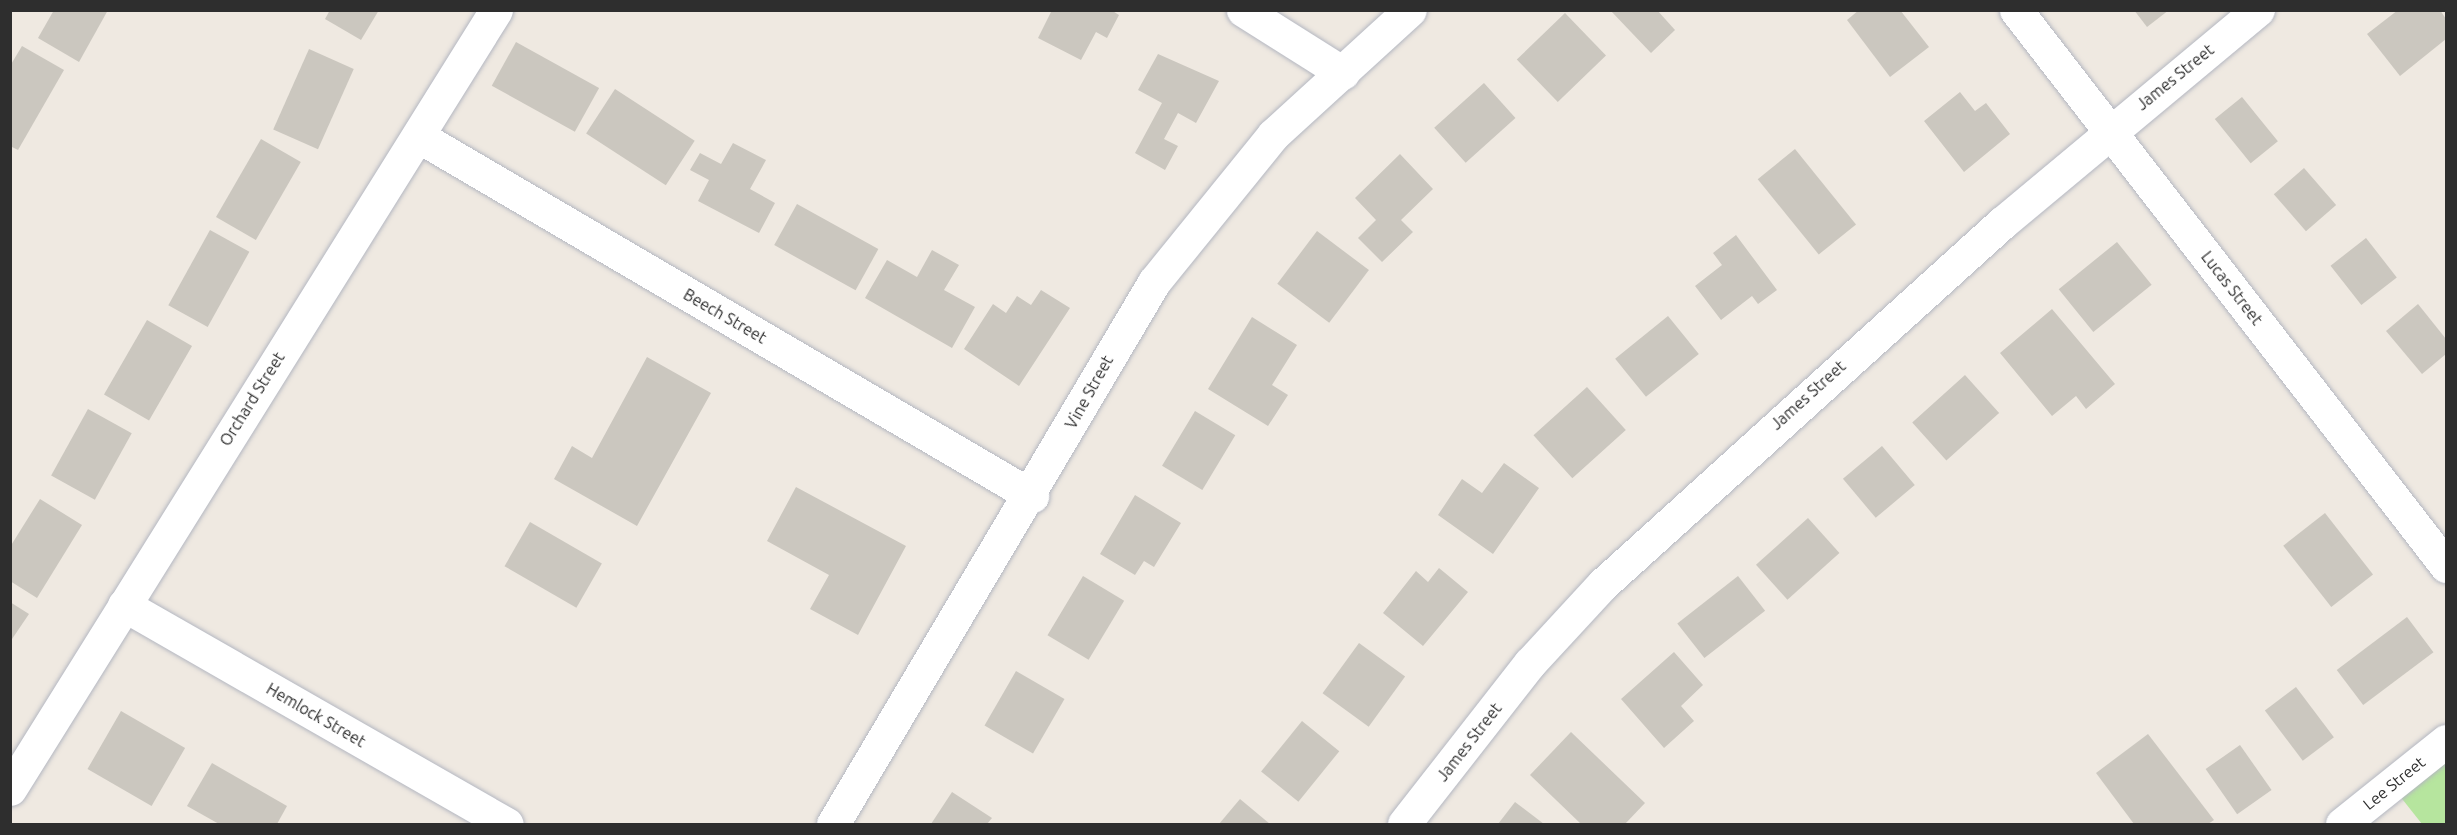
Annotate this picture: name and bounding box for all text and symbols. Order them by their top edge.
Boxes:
street label: James Street [2132,40,2218,114]
street label: Lucas Street [2197,247,2267,329]
street label: Beech Street [680,285,770,347]
street label: Orchard Street [216,349,288,449]
street label: Vine Street [1061,352,1117,432]
street label: James Street [1767,356,1849,434]
street label: Hemlock Street [263,679,369,751]
street label: James Street [1432,699,1506,785]
street label: Lee Street [2359,752,2429,814]

